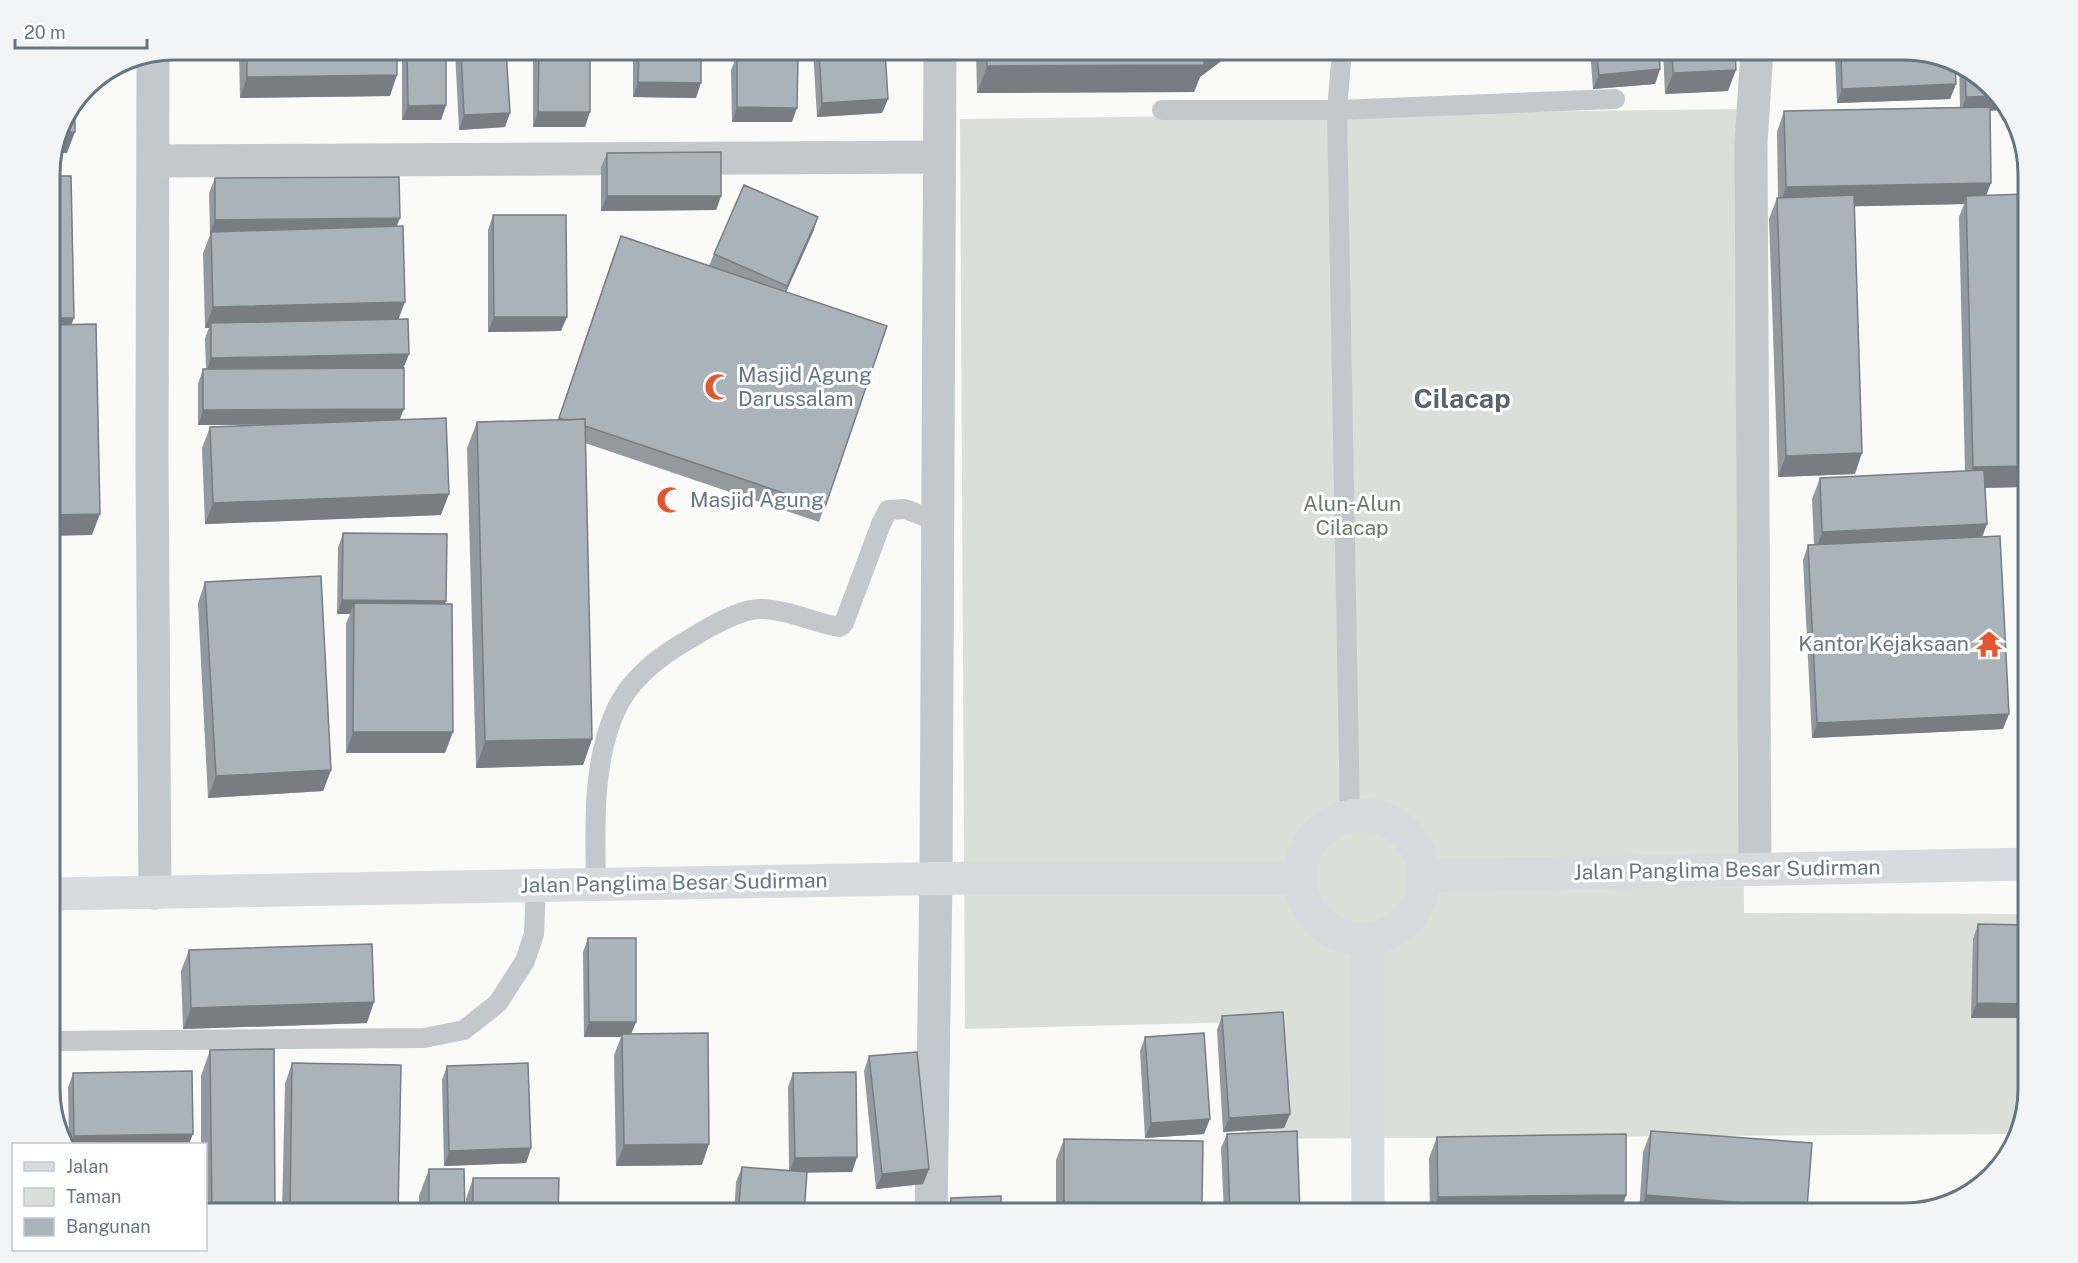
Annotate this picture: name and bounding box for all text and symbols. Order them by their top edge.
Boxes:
scale bar [15,12,147,50]
text: 20 m [24,22,66,43]
place label: Masjid Agung Darussalam [738,362,872,411]
mosque icon: Masjid Agung Darussalam [703,372,733,402]
district label: Cilacap [1413,382,1511,414]
mosque icon: Masjid Agung [655,485,685,515]
place label: Masjid Agung [690,487,824,512]
park label: Alun-Alun Cilacap [1303,491,1401,540]
temple icon: Kantor Kejaksaan [1974,629,2004,659]
place label: Kantor Kejaksaan [1798,631,1969,656]
street label: Jalan Panglima Besar Sudirman [1573,854,1881,885]
street label: Jalan Panglima Besar Sudirman [520,867,828,898]
legend [12,1143,207,1251]
text: Jalan [66,1156,109,1177]
text: Taman [66,1186,121,1207]
text: Bangunan [66,1216,151,1237]

